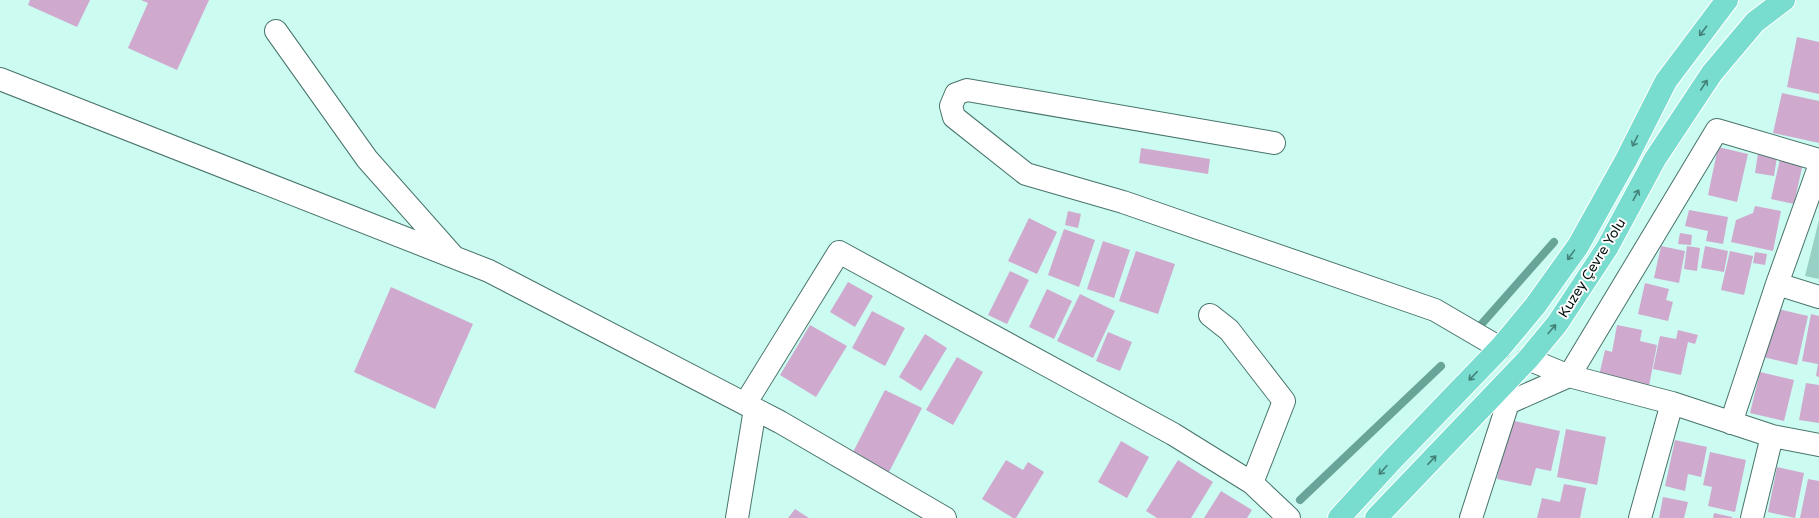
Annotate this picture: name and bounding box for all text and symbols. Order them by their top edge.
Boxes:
one-way arrow [1699,26,1707,37]
one-way arrow [1700,79,1708,90]
one-way arrow [1631,135,1638,147]
one-way arrow [1632,189,1640,201]
street label: Kuzey Çevre Yolu [1555,215,1629,321]
one-way arrow [1567,249,1576,260]
one-way arrow [1548,324,1557,334]
one-way arrow [1468,371,1478,381]
one-way arrow [1427,455,1437,465]
one-way arrow [1379,464,1388,474]

